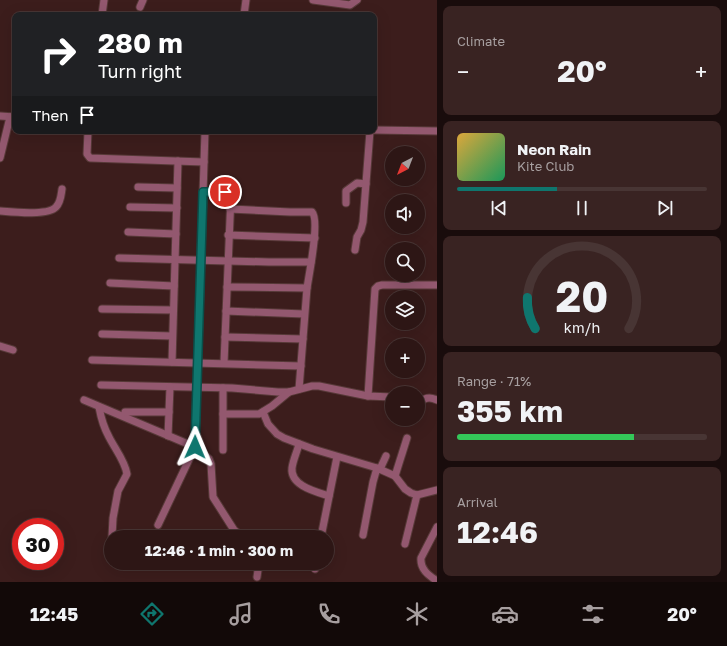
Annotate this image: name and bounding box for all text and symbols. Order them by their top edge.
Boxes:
text: 280 m [98,26,183,59]
icon: right [32,28,84,80]
text: Climate [457,33,505,49]
text: 20° [557,53,607,89]
text: − [457,58,469,85]
text: + [695,58,707,85]
text: Turn right [98,60,182,82]
icon: arrive [76,104,98,126]
text: Then [32,106,68,124]
text: Neon Rain [517,140,591,158]
north arrow [385,146,425,186]
map controls [385,146,425,426]
text: Kite Club [517,158,574,174]
pin [208,175,242,209]
icon: arrive [214,181,236,203]
button: sound [385,194,425,234]
icon: previous [488,197,510,219]
icon: pause [571,197,593,219]
icon: next [654,197,676,219]
button: search [385,242,425,282]
text: 20 [556,271,608,321]
button: layers [385,290,425,330]
text: km/h [564,319,600,336]
button: + [385,338,425,378]
text: Range · 71% [457,373,531,389]
button: − [385,386,425,426]
text: 355 km [457,393,563,429]
position arrow [174,426,216,468]
text: Arrival [457,494,498,510]
text: 12:46 [457,514,538,550]
speed limit sign: 30 [12,518,64,570]
text: 12:46 · 1 min · 300 m [145,541,293,559]
icon: directions [138,600,166,628]
icon: music [227,600,255,628]
icon: phone [315,600,343,628]
icon: climate [403,600,431,628]
icon: car [491,600,519,628]
icon: filters [579,600,607,628]
text: 12:45 [30,603,78,625]
text: 20° [667,603,697,625]

